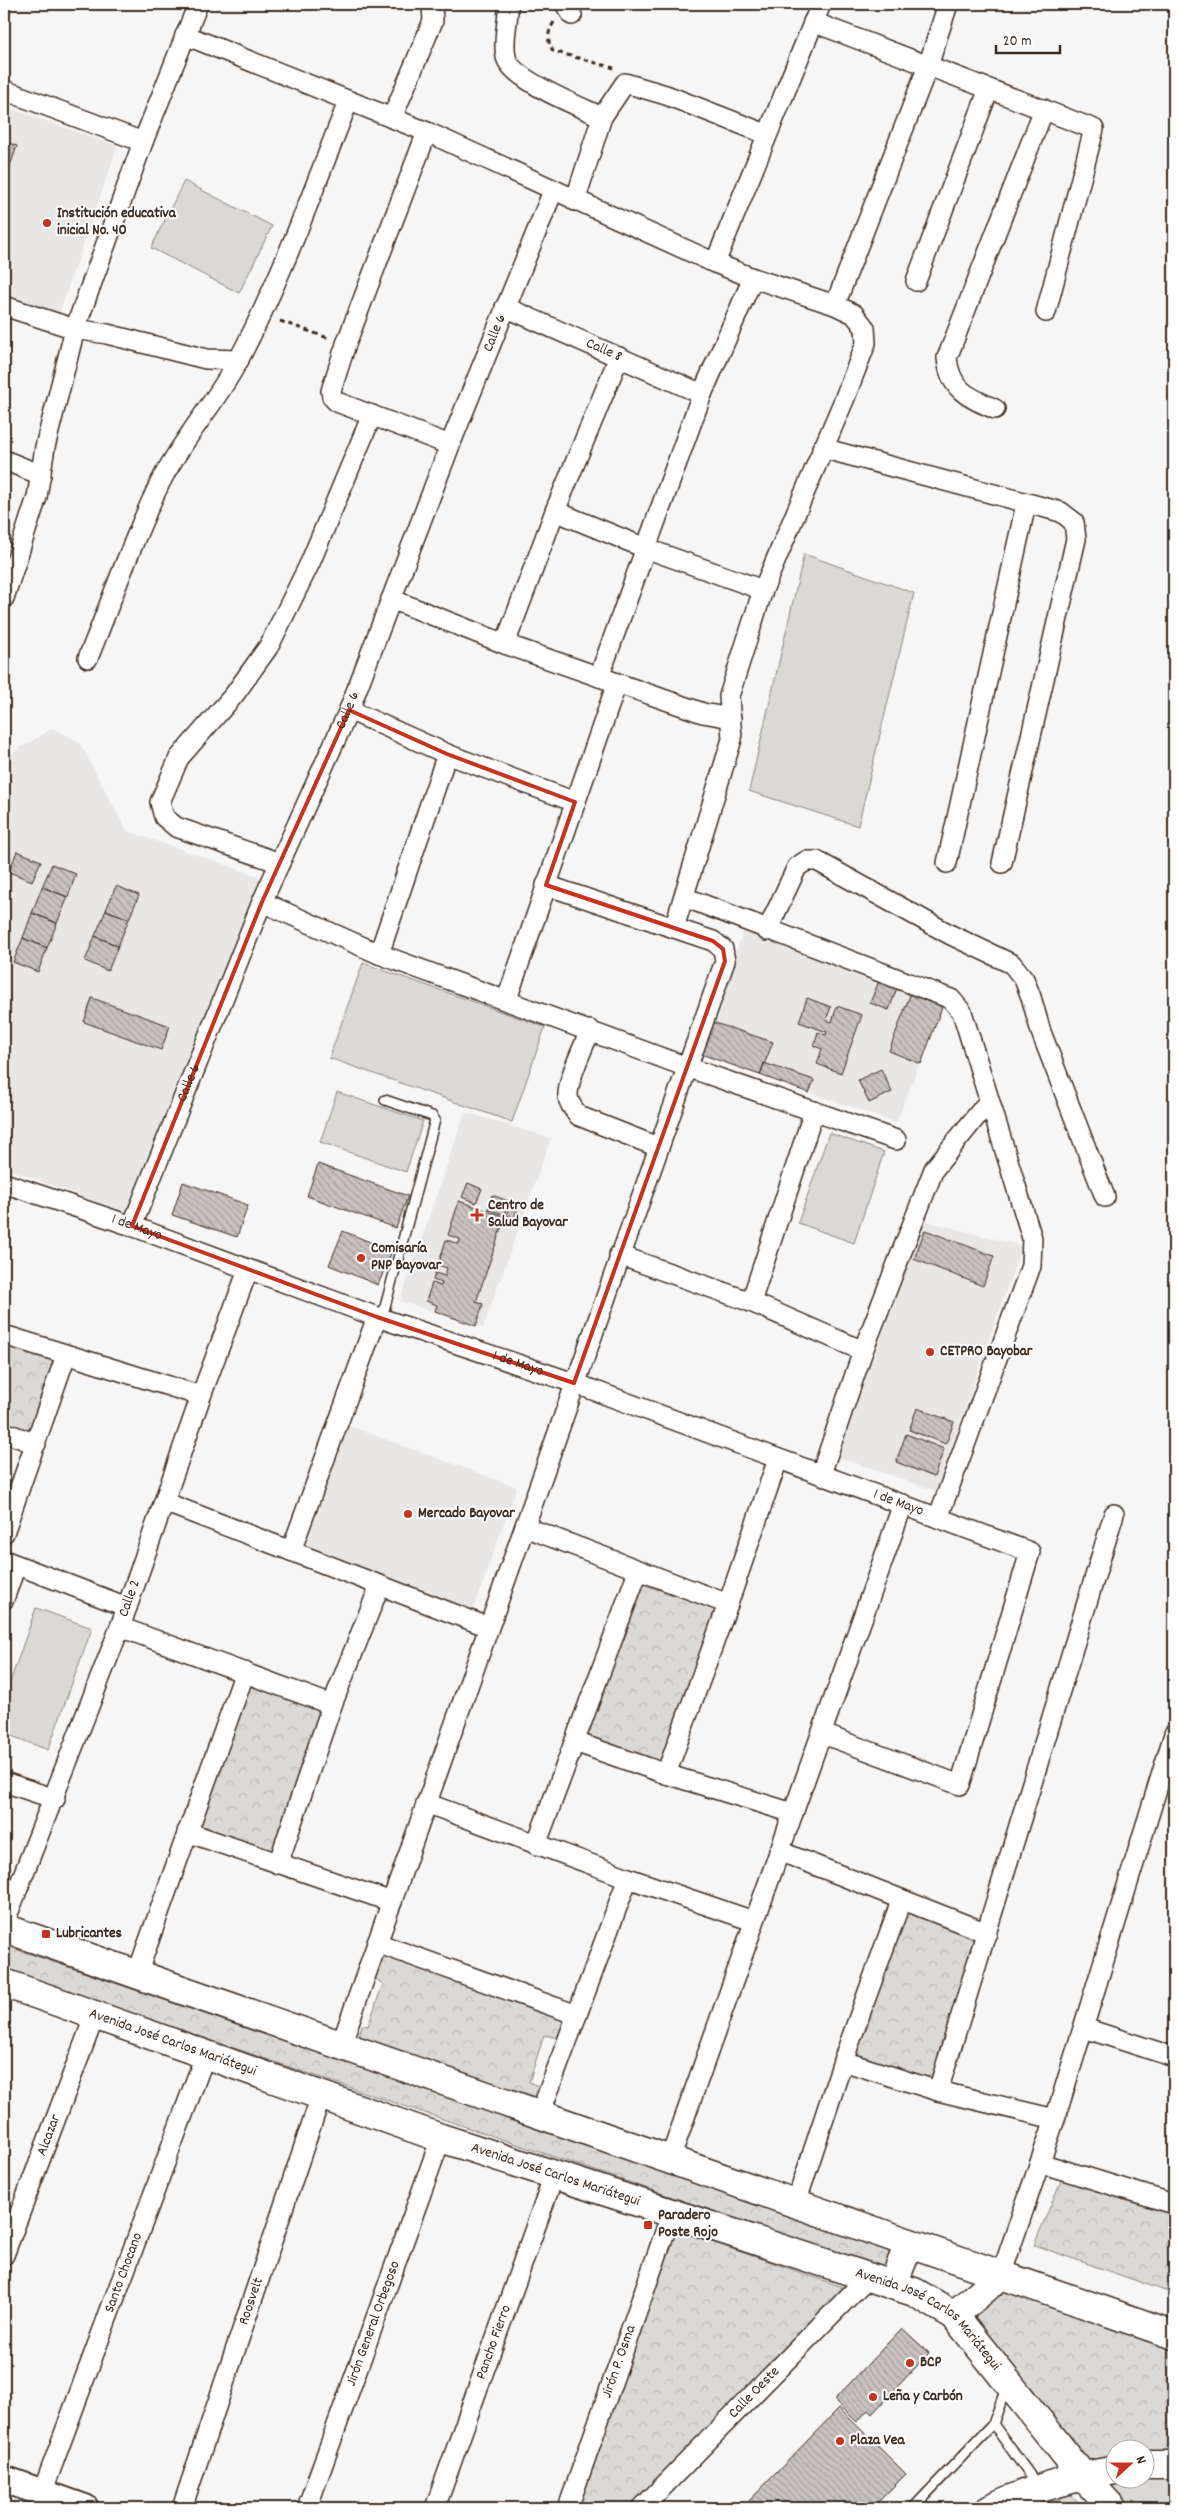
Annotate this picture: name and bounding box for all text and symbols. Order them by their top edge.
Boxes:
scale bar [996,22,1059,54]
text: 20 m [1003,31,1031,53]
place label: Institución educativa inicial No. 40 [57,203,177,242]
marker: Institución educativa inicial No. 40 [41,217,53,229]
street label: Calle 6 [478,311,513,356]
street label: Calle 8 [582,333,625,368]
street label: Calle 6 [331,689,366,733]
street label: Calle 6 [172,1061,207,1105]
place label: Centro de Salud Bayovar [488,1195,568,1234]
marker: Centro de Salud Bayovar [470,1208,484,1222]
street label: 1 de Mayo [108,1209,165,1247]
place label: Comisaría PNP Bayovar [371,1238,442,1277]
marker: Comisaría PNP Bayovar [355,1252,367,1264]
place label: CETPRO Bayobar [940,1341,1033,1363]
street label: 1 de Mayo [490,1345,547,1383]
marker: CETPRO Bayobar [924,1346,936,1358]
street label: 1 de Mayo [870,1484,927,1523]
place label: Mercado Bayovar [418,1503,515,1525]
marker: Mercado Bayovar [402,1508,414,1520]
street label: Calle 2 [113,1577,147,1620]
place label: Lubricantes [56,1923,122,1945]
marker: Lubricantes [40,1928,52,1940]
street label: Avenida José Carlos Mariátegui [86,2003,260,2083]
street label: Alcazar [31,2111,67,2159]
street label: Avenida José Carlos Mariátegui [468,2137,643,2213]
place label: Paradero Poste Rojo [658,2205,718,2244]
marker: Paradero Poste Rojo [642,2219,654,2231]
street label: Santo Chocano [99,2229,149,2316]
street label: Jirón General Orbegoso [341,2258,407,2389]
street label: Avenida José Carlos Mariátegui [852,2263,1006,2376]
street label: Roosvelt [233,2274,270,2328]
street label: Pancho Fierro [471,2302,518,2383]
street label: Jirón P. Osma [596,2321,643,2401]
place label: BCP [920,2352,942,2374]
marker: BCP [904,2357,916,2369]
street label: Calle Oeste [724,2362,786,2424]
place label: Leña y Carbón [883,2386,963,2408]
marker: Leña y Carbón [867,2391,879,2403]
place label: Plaza Vea [850,2430,905,2452]
marker: Plaza Vea [834,2435,846,2447]
north arrow [1106,2440,1156,2490]
text: N [1130,2453,1151,2467]

